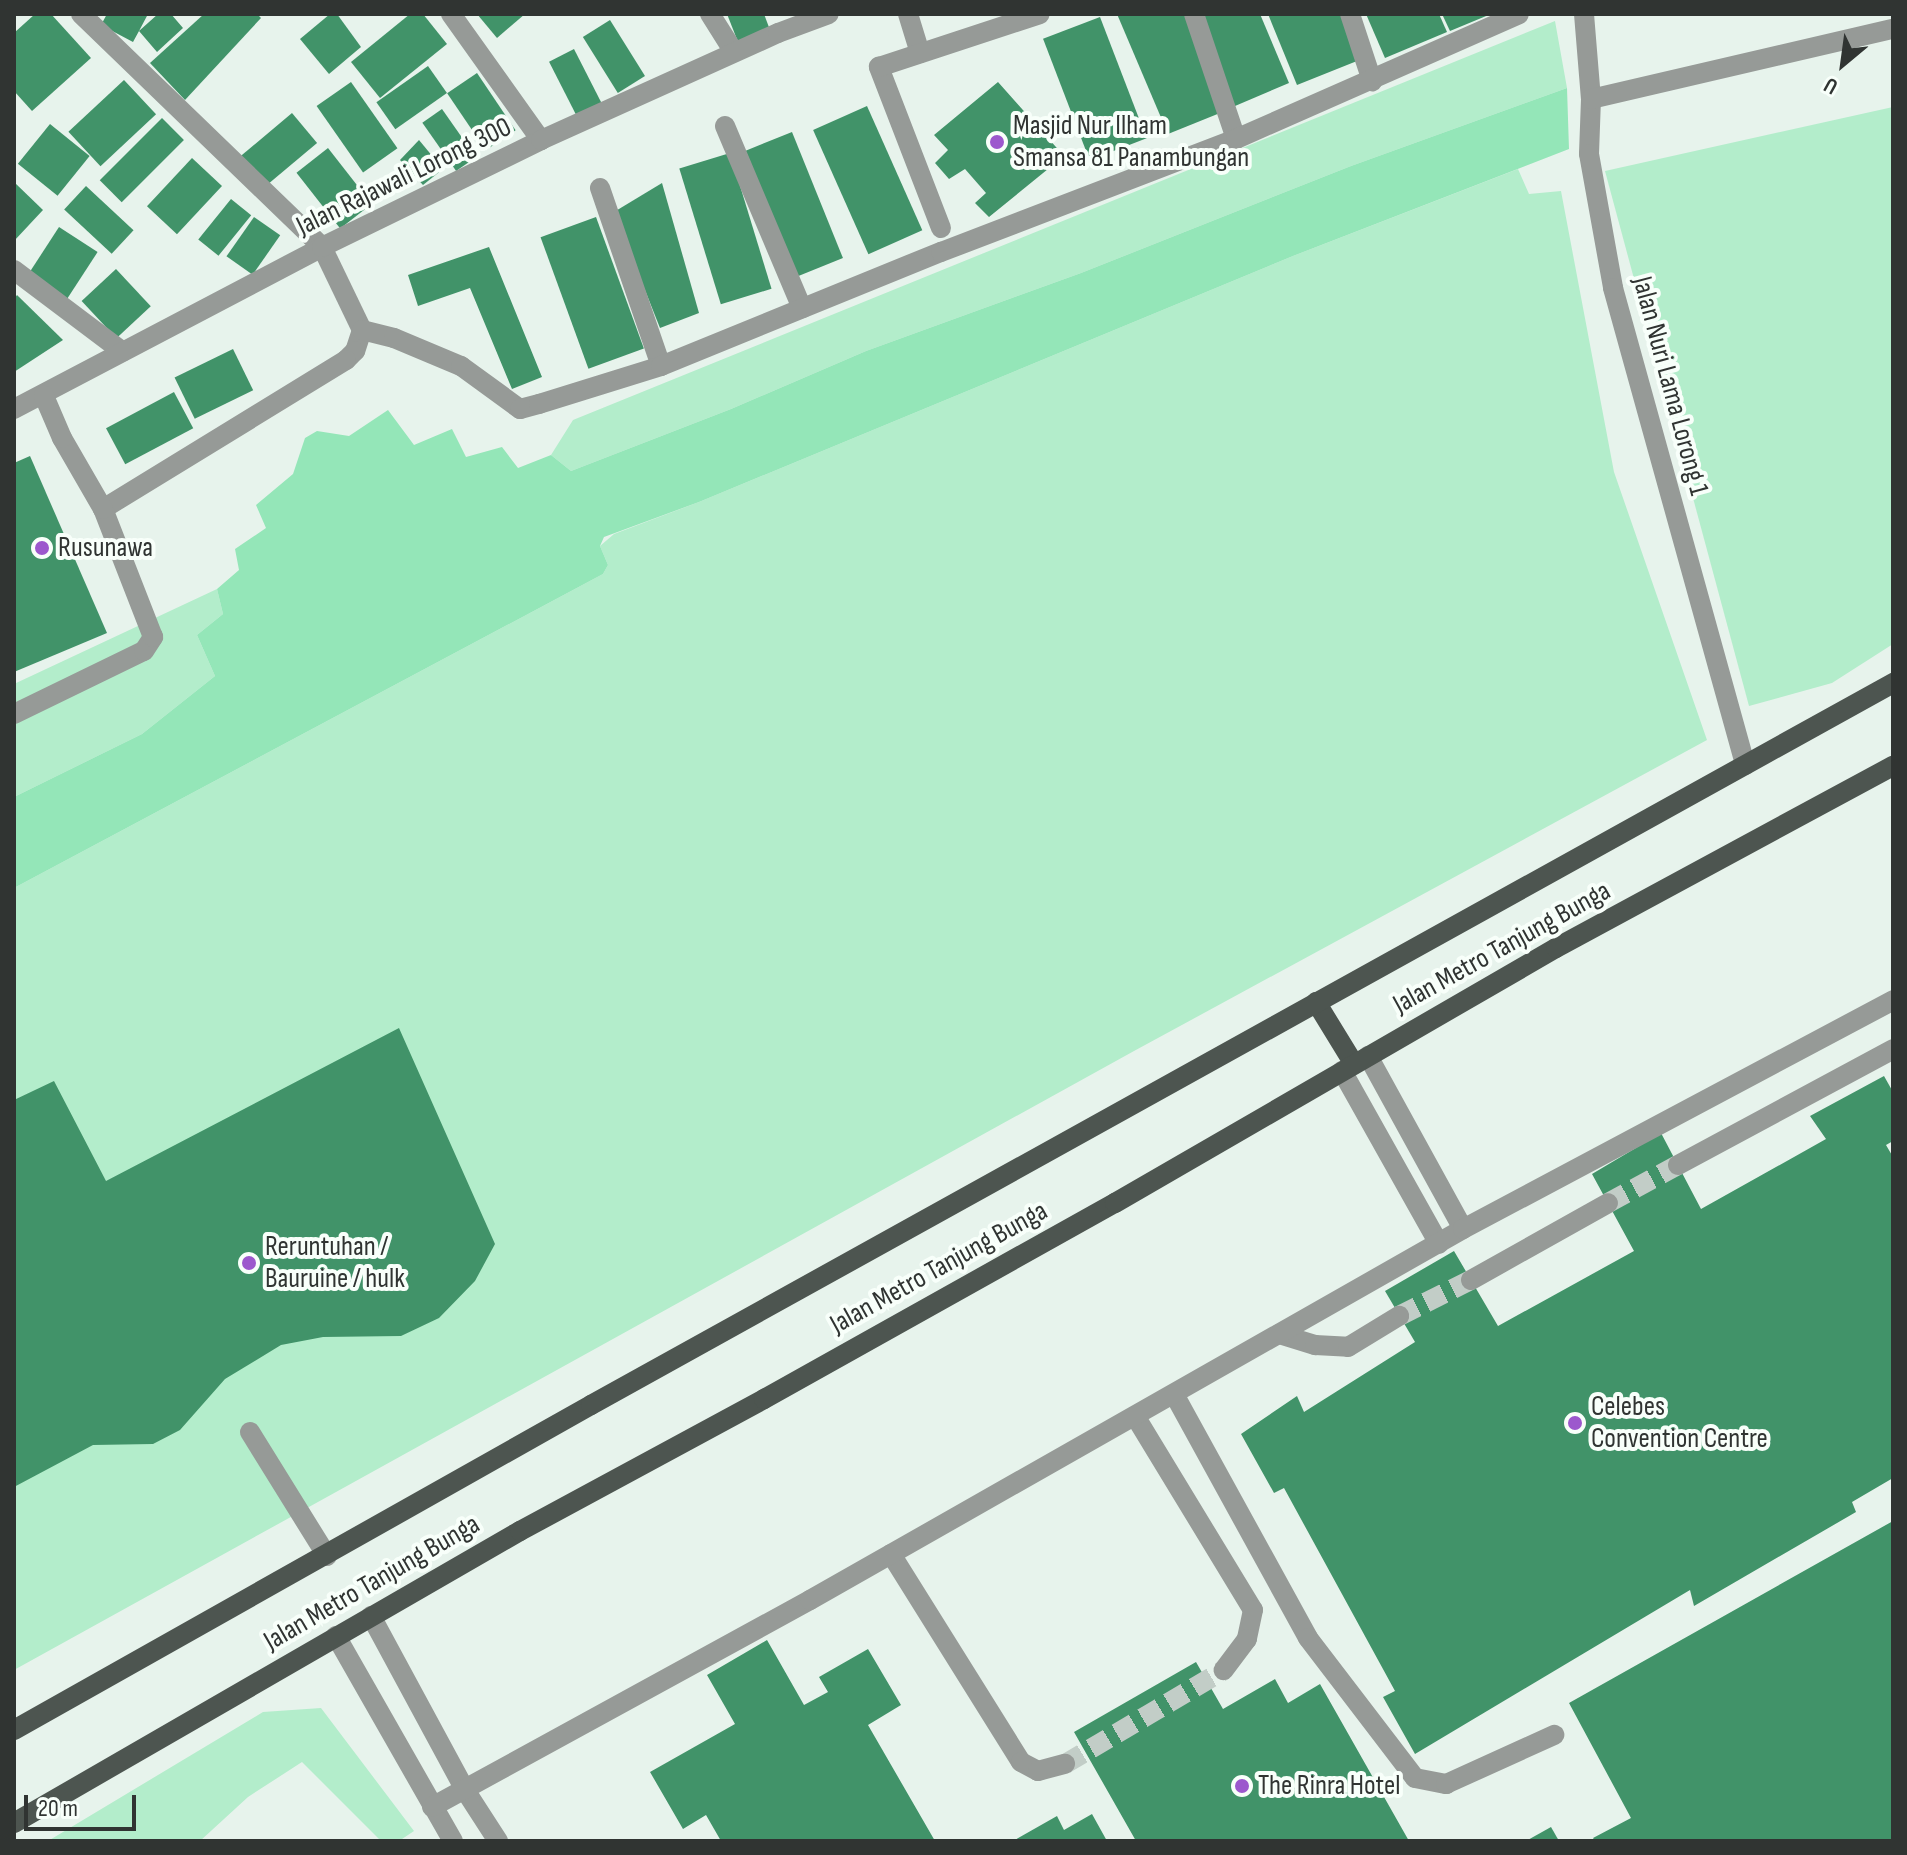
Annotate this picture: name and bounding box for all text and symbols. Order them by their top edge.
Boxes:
north arrow [1803,24,1883,104]
text: U [1820,71,1843,100]
place label: Masjid Nur Ilham Smansa 81 Panambungan [1013,109,1249,175]
street label: Jalan Rajawali Lorong 300 [291,110,517,244]
marker: Masjid Nur Ilham Smansa 81 Panambungan [988,133,1006,151]
street label: Jalan Nuri Lama Lorong 1 [1625,273,1715,499]
place label: Rusunawa [58,531,153,565]
marker: Rusunawa [33,539,51,557]
street label: Jalan Metro Tanjung Bunga [1387,874,1617,1022]
street label: Jalan Metro Tanjung Bunga [824,1194,1054,1342]
place label: Reruntuhan / Bauruine / hulk [265,1230,405,1296]
marker: Reruntuhan / Bauruine / hulk [240,1254,258,1272]
place label: Celebes Convention Centre [1591,1390,1768,1456]
marker: Celebes Convention Centre [1566,1414,1584,1432]
street label: Jalan Metro Tanjung Bunga [258,1508,486,1658]
place label: The Rinra Hotel [1258,1769,1400,1803]
marker: The Rinra Hotel [1233,1777,1251,1795]
scale bar [28,1779,140,1829]
text: 20 m [38,1794,78,1823]

